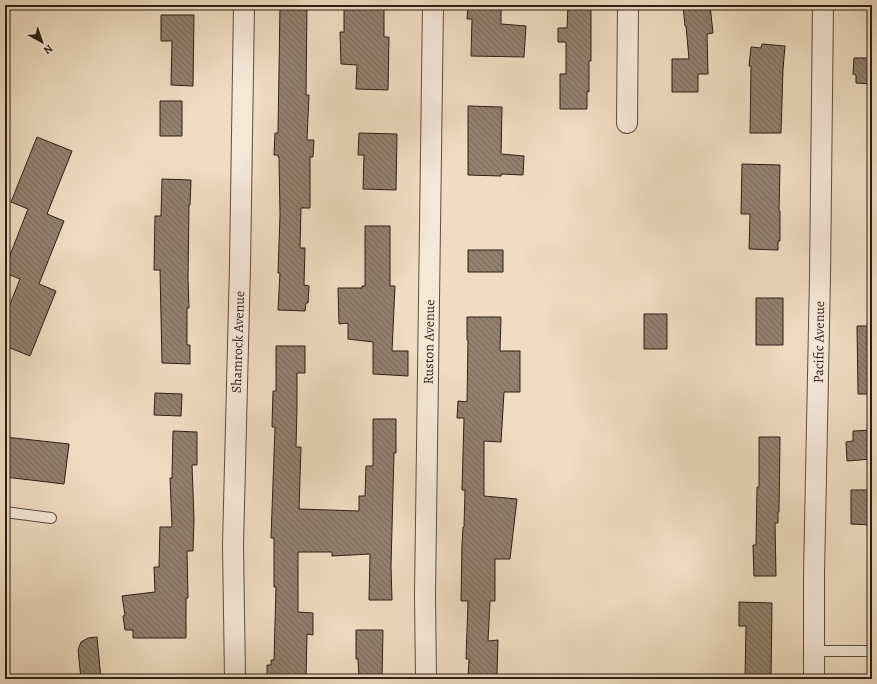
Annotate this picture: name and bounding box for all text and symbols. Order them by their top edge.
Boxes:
north arrow [22,22,62,62]
text: N [40,41,56,58]
street label: Shamrock Avenue [227,290,249,394]
street label: Ruston Avenue [419,299,439,385]
street label: Pacific Avenue [809,301,829,383]

